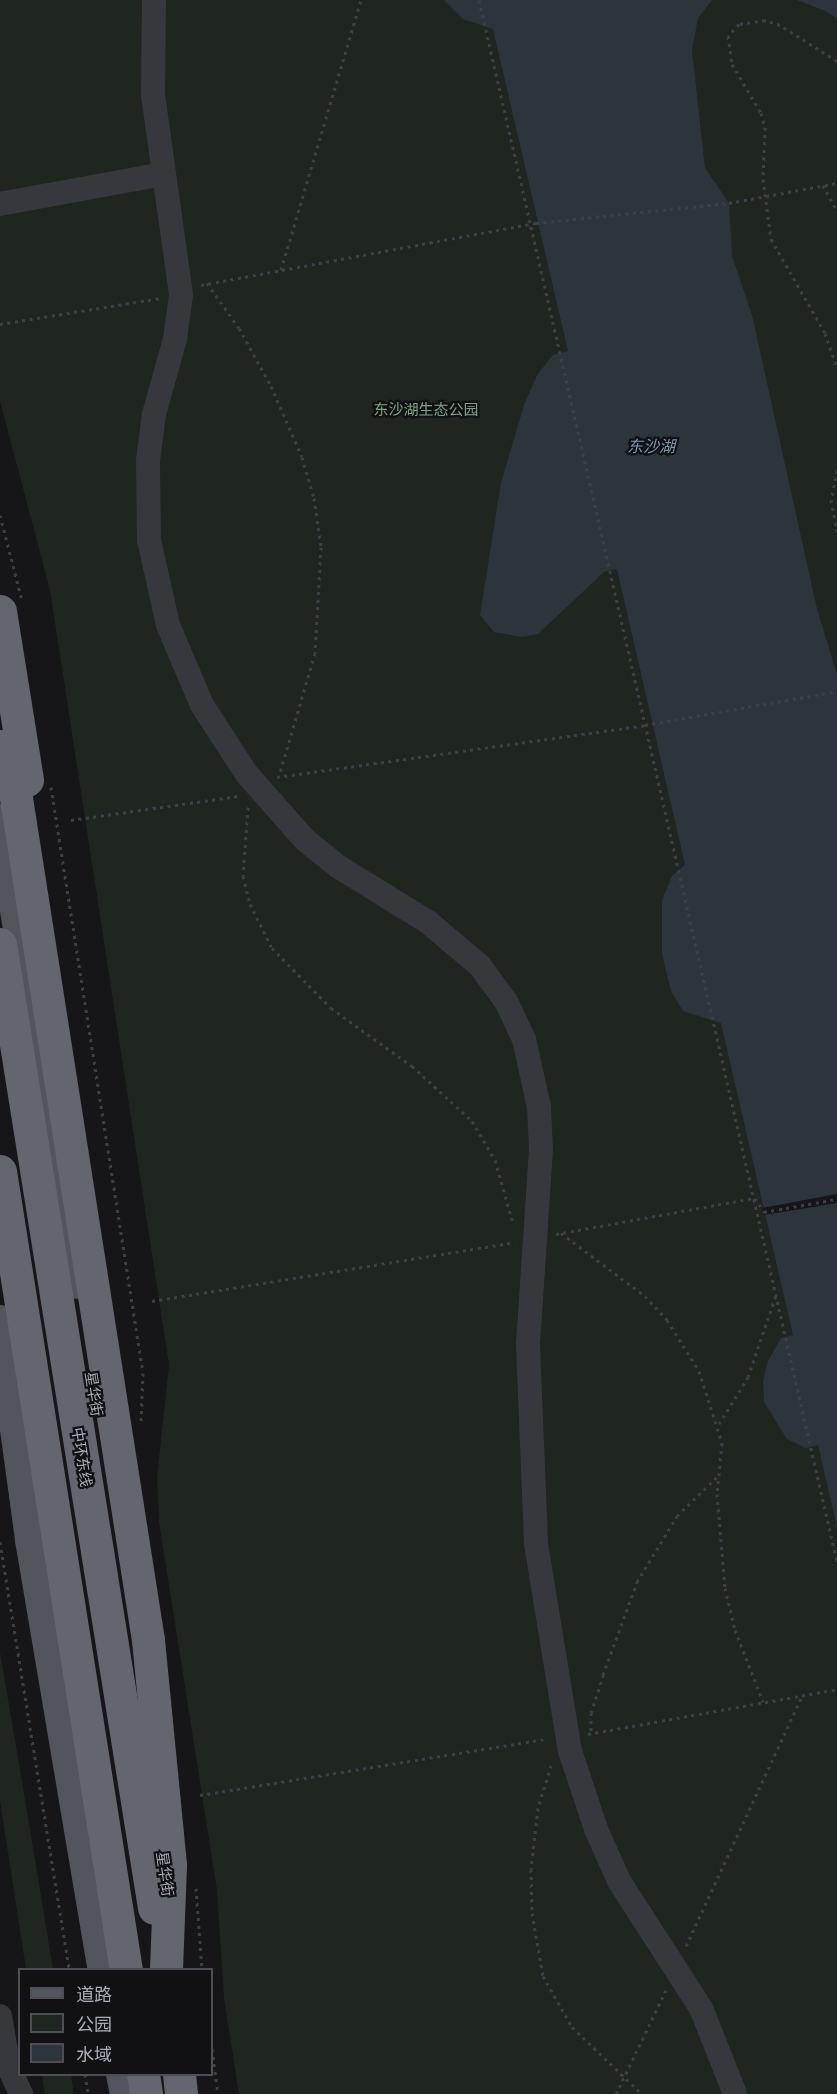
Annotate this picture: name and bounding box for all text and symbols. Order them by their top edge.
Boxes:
park label: 东沙湖生态公园 [374,401,478,419]
water label: 东沙湖 [627,437,675,457]
street label: 星华街 [82,1370,106,1418]
street label: 中环东线 [68,1426,96,1488]
street label: 星华街 [153,1850,177,1898]
legend [18,1968,213,2076]
text: 道路 [76,1984,112,2006]
text: 公园 [76,2014,112,2036]
text: 水域 [76,2044,112,2066]

